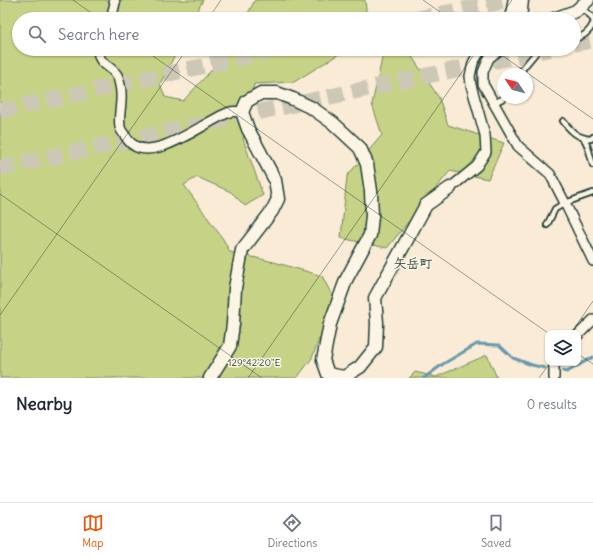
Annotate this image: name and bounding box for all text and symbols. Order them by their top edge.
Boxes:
search box [12,12,581,56]
icon: search [26,23,48,45]
text: Search here [58,25,139,44]
north arrow [497,68,533,104]
district label: 矢岳町 [393,255,433,272]
map controls [545,330,581,366]
button: layers [545,330,581,366]
text: 129°42'20"E [228,356,281,369]
text: Nearby [16,393,72,415]
text: 0 results [527,396,577,413]
tab: Map [82,512,104,550]
tab: Directions [268,512,317,550]
tab: Saved [481,512,511,550]

